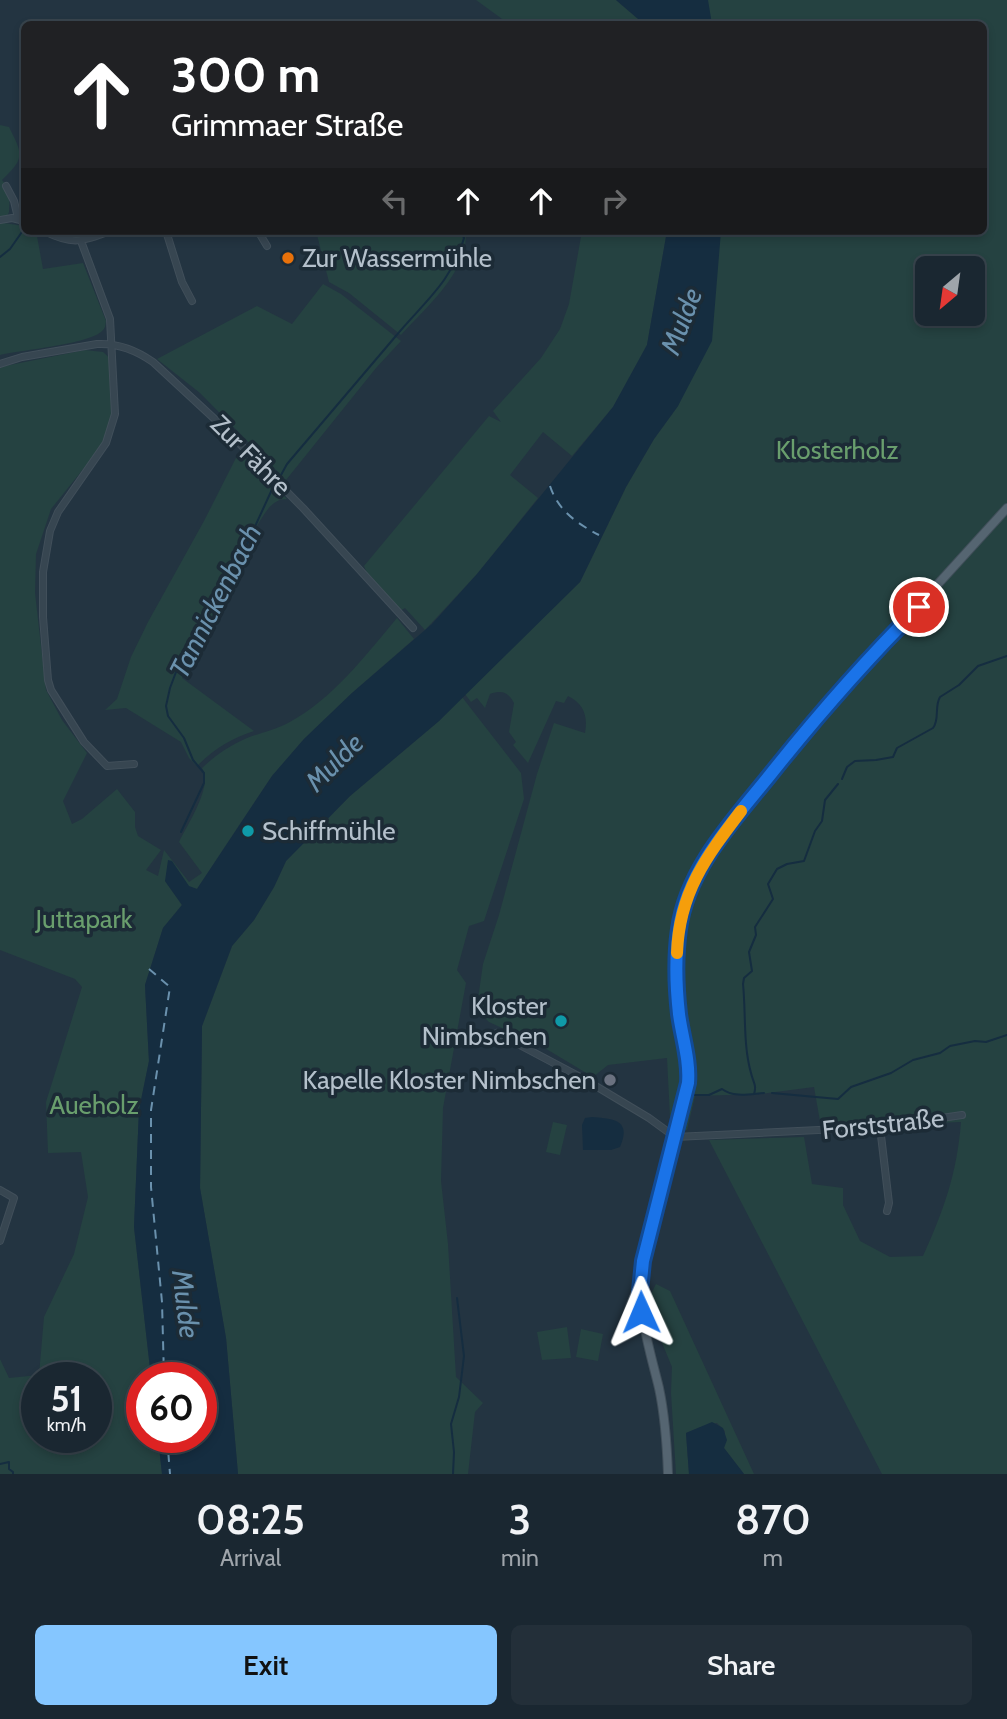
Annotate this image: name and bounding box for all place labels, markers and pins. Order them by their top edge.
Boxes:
place label: Zur Wassermühle [302,242,492,274]
marker: Zur Wassermühle [280,250,296,266]
pin [889,577,949,637]
place label: Schiffmühle [262,815,396,847]
marker: Schiffmühle [240,823,256,839]
place label: Kloster Nimbschen [422,990,548,1052]
marker: Kloster Nimbschen [553,1013,569,1029]
place label: Kapelle Kloster Nimbschen [303,1064,596,1096]
marker: Kapelle Kloster Nimbschen [602,1072,618,1088]

